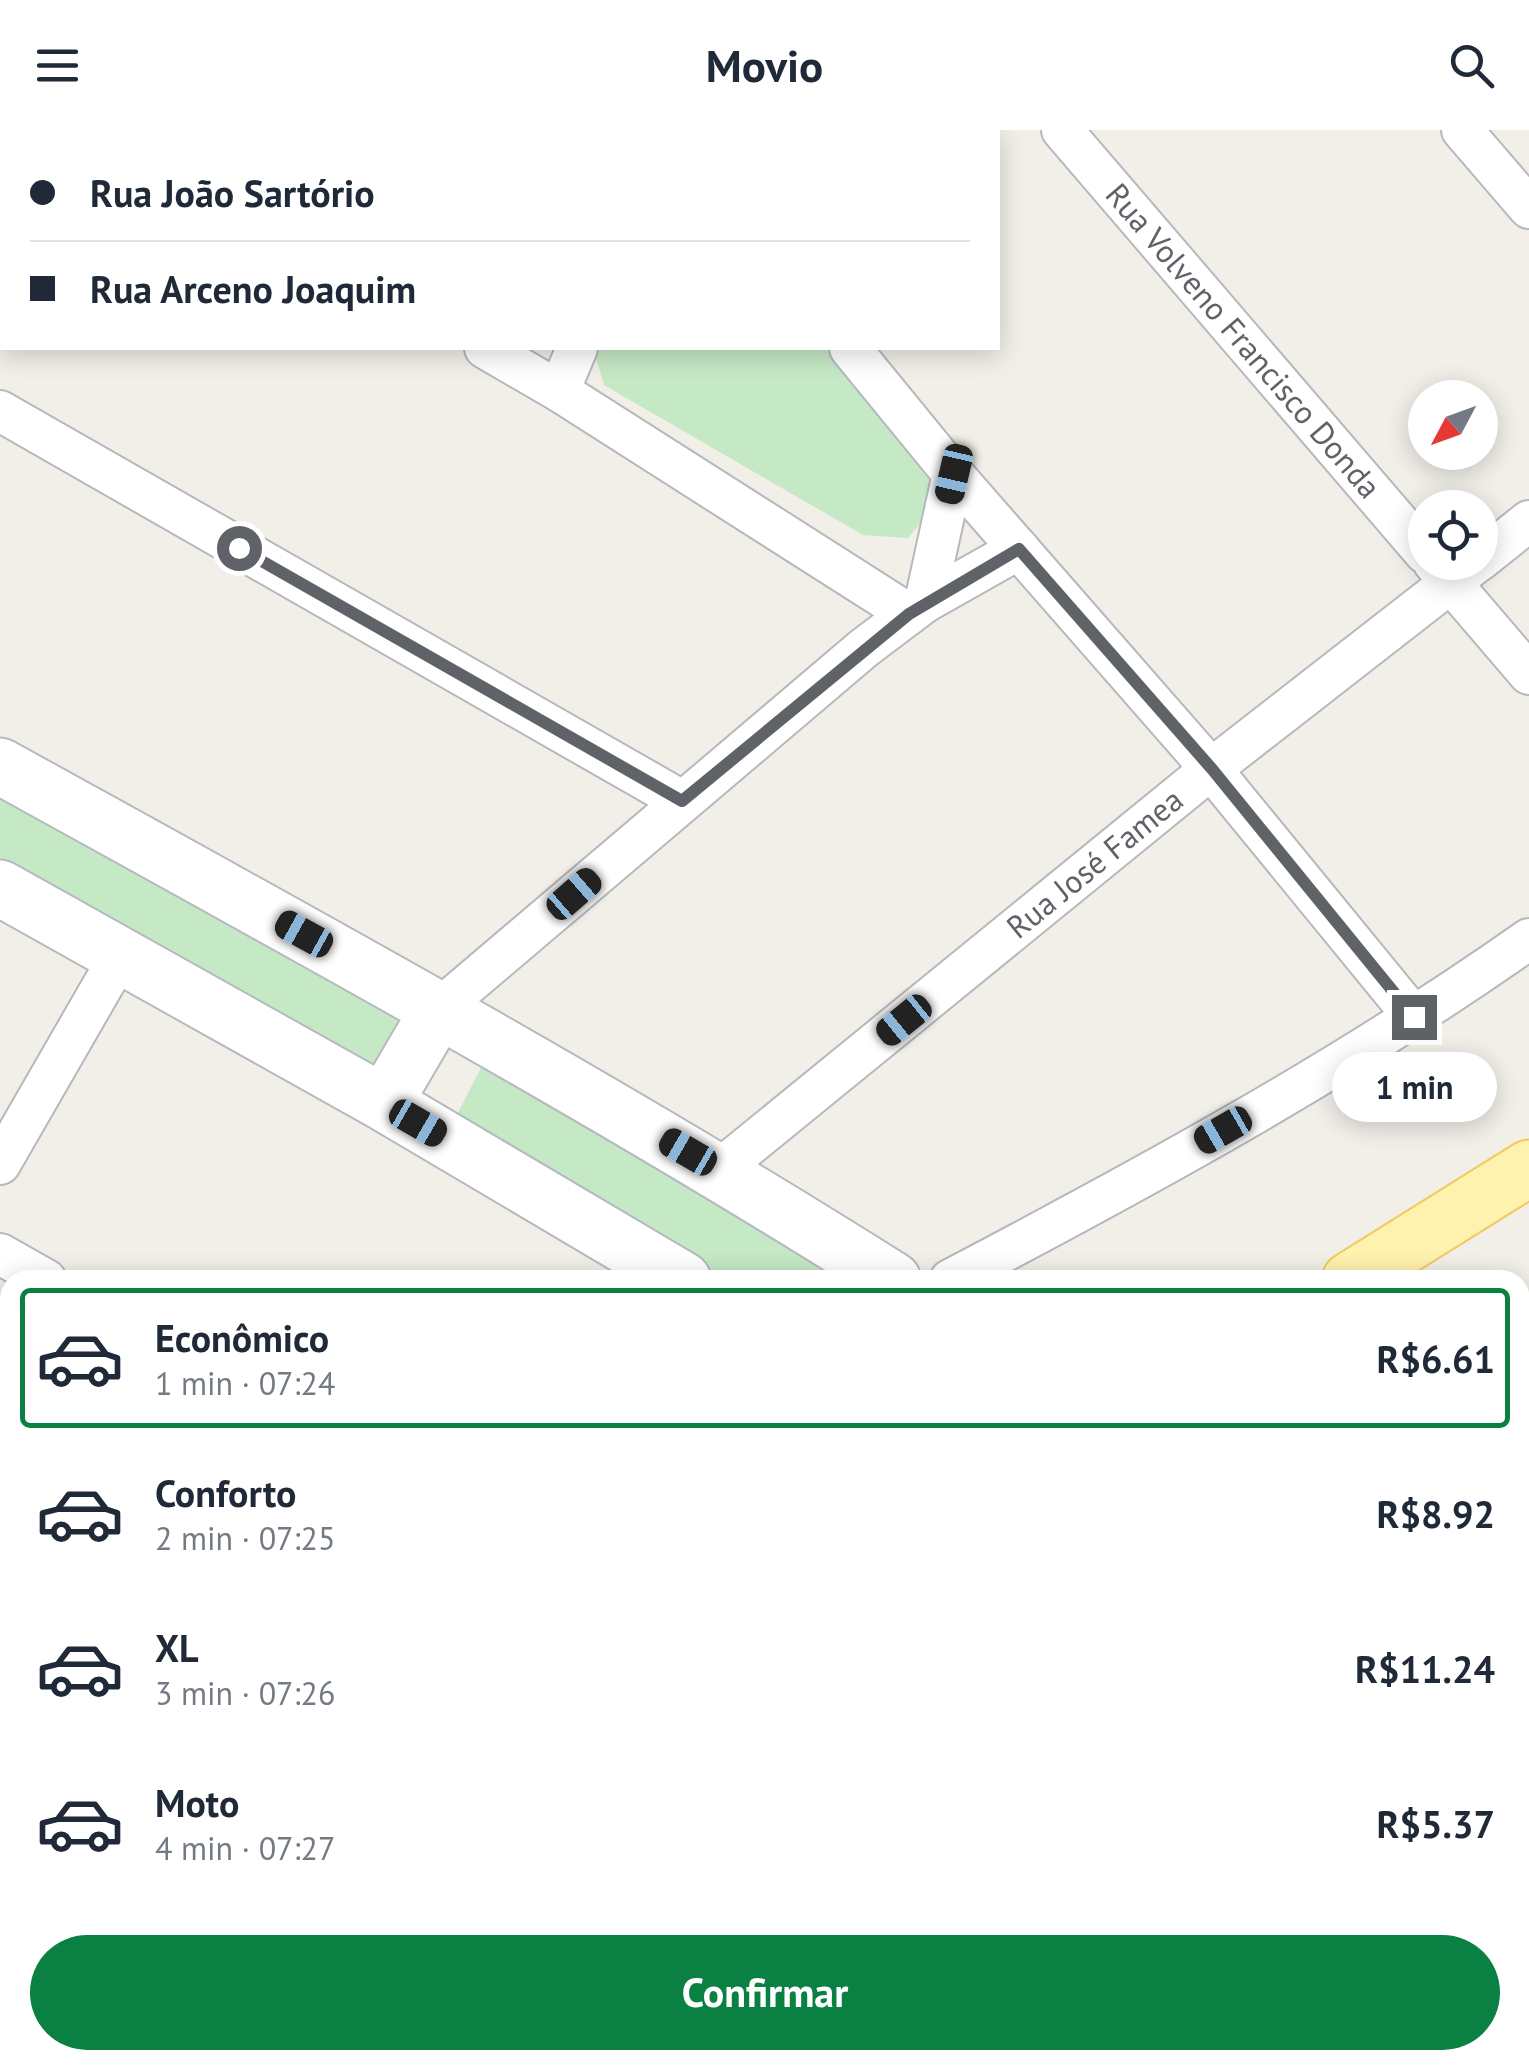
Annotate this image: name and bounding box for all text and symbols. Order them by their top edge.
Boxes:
text: Movio [706,36,823,94]
icon: menu [30,38,85,93]
icon: search [1444,38,1499,93]
text: Rua João Sartório [90,168,375,217]
street label: Rua Volveno Francisco Donda [1097,174,1391,507]
text: Rua Arceno Joaquim [90,264,416,313]
north arrow [1408,380,1498,470]
map controls [1408,380,1498,580]
car [933,441,975,507]
button: locate [1408,490,1498,580]
route start [217,526,262,571]
street label: Rua José Famea [997,778,1191,947]
car [542,863,606,925]
car [270,906,338,962]
car [871,989,937,1051]
route end [1392,995,1437,1040]
callout: 1 min [1332,1052,1496,1122]
text: 1 min [1375,1066,1454,1108]
car [385,1095,451,1151]
car [1190,1102,1256,1158]
car [655,1124,721,1180]
icon: car [35,1313,125,1403]
text: Econômico [155,1313,329,1362]
text: R$6.61 [1377,1334,1495,1383]
text: 1 min · 07:24 [155,1362,335,1404]
icon: car [35,1468,125,1558]
text: Conforto [155,1468,296,1517]
text: R$8.92 [1377,1489,1495,1538]
text: 2 min · 07:25 [155,1517,335,1559]
icon: car [35,1623,125,1713]
text: XL [155,1623,199,1672]
text: R$11.24 [1355,1644,1495,1693]
text: 3 min · 07:26 [155,1672,335,1714]
icon: car [35,1778,125,1868]
text: Moto [155,1778,239,1827]
text: R$5.37 [1377,1799,1495,1848]
text: 4 min · 07:27 [155,1827,335,1869]
button: Confirmar [30,1935,1500,2050]

